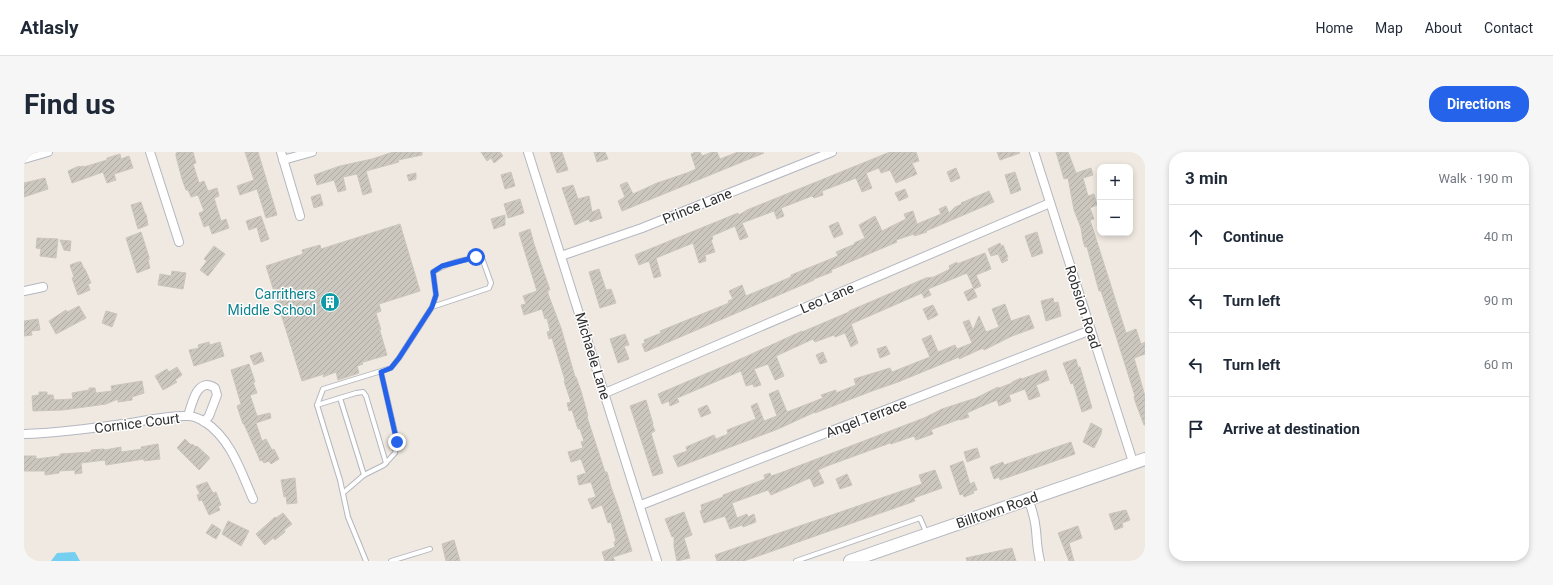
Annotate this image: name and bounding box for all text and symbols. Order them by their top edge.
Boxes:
text: Atlasly [20,16,79,39]
text: Home [1315,20,1353,36]
text: Map [1375,20,1403,36]
text: About [1425,20,1462,36]
text: Contact [1484,20,1533,36]
button: Directions [1429,86,1529,122]
text: Find us [24,88,115,121]
map controls [1097,164,1133,236]
button: + [1097,164,1133,200]
text: 3 min [1185,168,1228,188]
text: Walk · 190 m [1438,171,1513,186]
street label: Prince Lane [660,185,734,227]
button: − [1097,200,1133,236]
icon: ahead [1185,226,1207,248]
text: Continue [1223,228,1284,246]
text: 40 m [1484,229,1513,244]
route start [467,248,485,266]
street label: Robsion Road [1062,263,1104,351]
street label: Leo Lane [798,280,856,316]
place label: Carrithers Middle School [228,286,316,318]
icon: left [1185,290,1207,312]
building icon: Carrithers Middle School [319,291,341,313]
text: Turn left [1223,292,1280,310]
text: 90 m [1484,293,1513,308]
street label: Michaele Lane [572,310,614,402]
icon: left [1185,354,1207,376]
text: Turn left [1223,356,1280,374]
text: 60 m [1484,357,1513,372]
street label: Angel Terrace [823,395,909,441]
street label: Cornice Court [94,410,181,436]
icon: arrive [1185,418,1207,440]
text: Arrive at destination [1223,420,1360,438]
route end [388,433,406,451]
street label: Billtown Road [954,489,1040,531]

